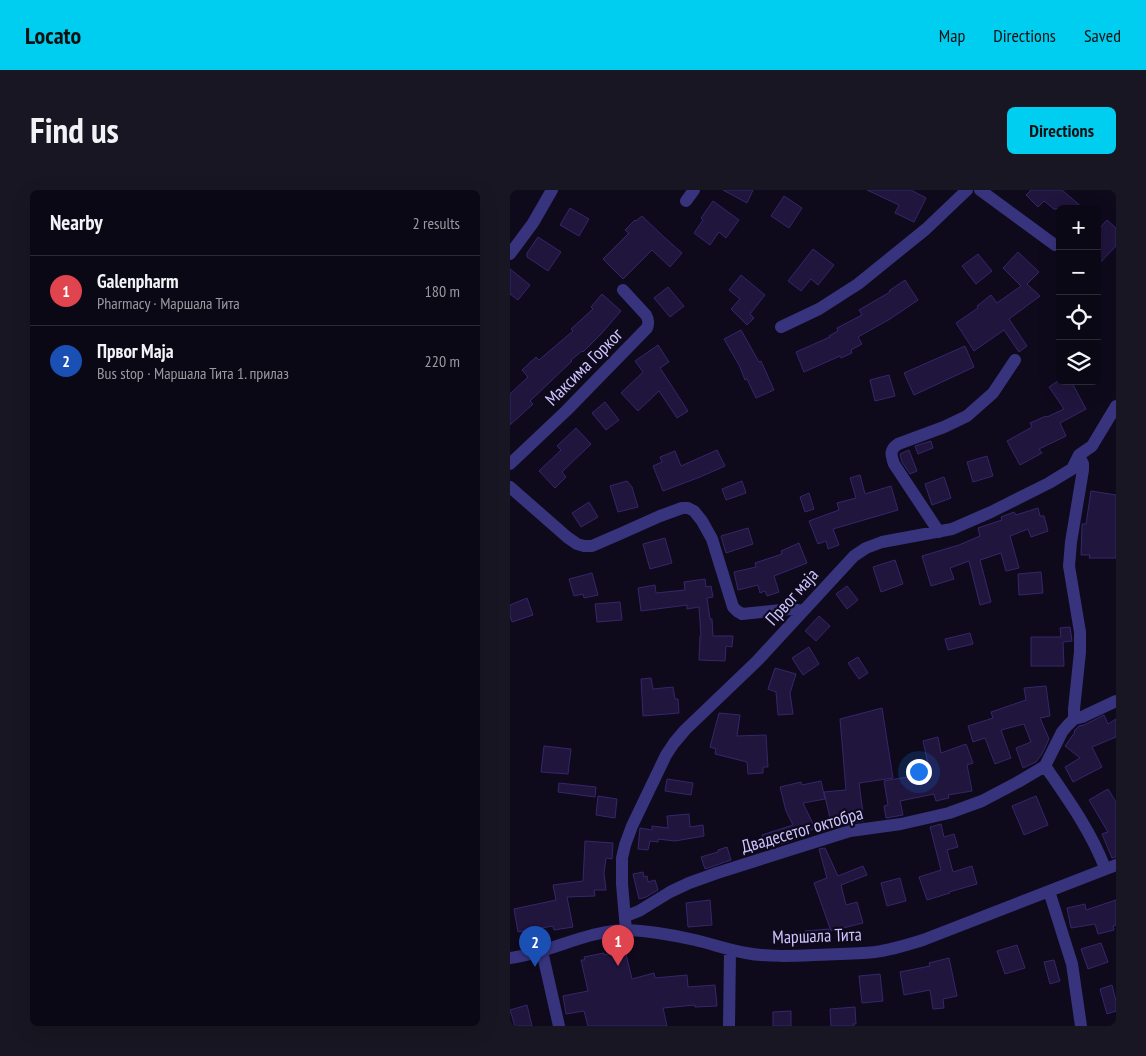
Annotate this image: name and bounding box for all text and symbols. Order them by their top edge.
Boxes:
text: Locato [25,20,81,51]
text: Map [939,24,965,47]
text: Directions [993,24,1056,47]
text: Saved [1084,24,1121,47]
text: Find us [30,107,119,153]
button: Directions [1007,107,1116,154]
map controls [1056,205,1101,385]
button: + [1056,205,1101,250]
text: Nearby [50,209,103,236]
text: 2 results [413,213,460,233]
button: − [1056,250,1101,295]
text: Galenpharm [97,269,179,293]
text: 1 [62,281,70,301]
text: 180 m [425,281,460,301]
text: Pharmacy · Маршала Тита [97,293,240,313]
button: locate [1056,295,1101,340]
street label: Максима Горког [540,322,628,410]
text: Првог Маја [97,339,174,363]
button: layers [1056,340,1101,385]
text: 2 [62,351,70,371]
text: 220 m [425,351,460,371]
text: Bus stop · Маршала Тита 1. прилаз [97,363,289,383]
street label: Првог маја [760,563,823,630]
your location [906,759,932,785]
street label: Двадесетог октобра [738,801,866,858]
street label: Маршала Тита [772,922,862,949]
pin: 1 [602,925,634,966]
pin: 2 [519,926,551,967]

